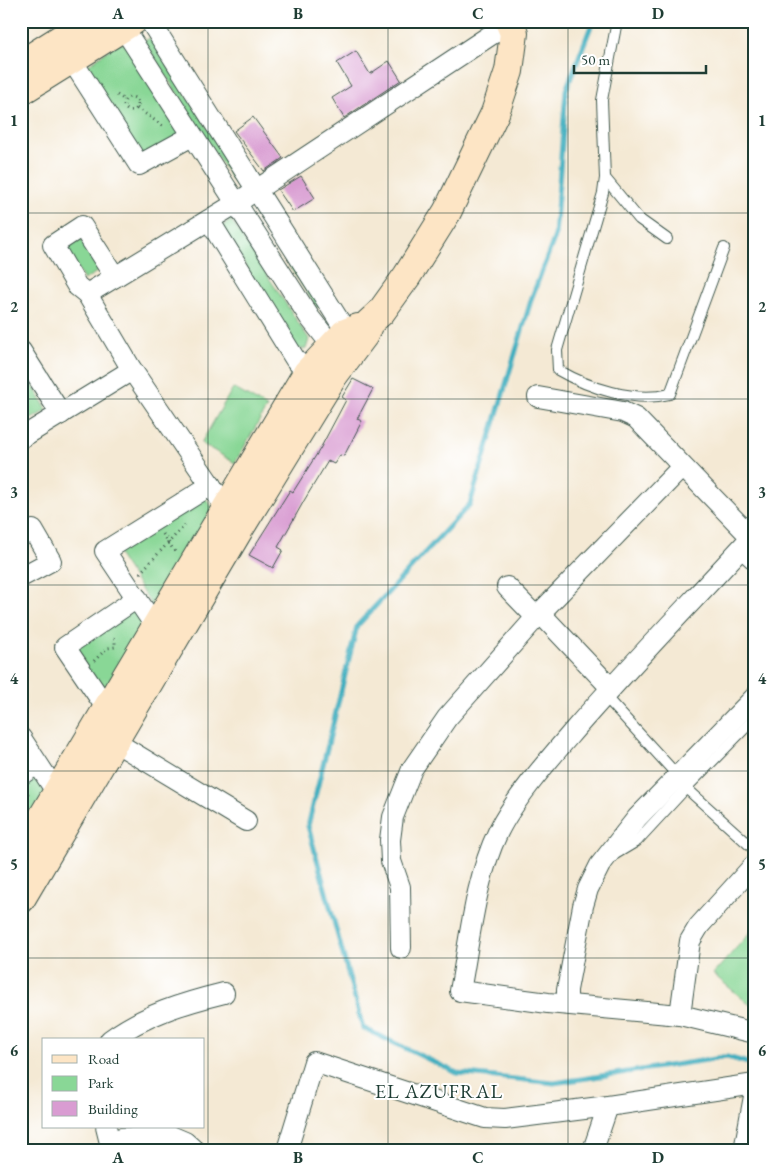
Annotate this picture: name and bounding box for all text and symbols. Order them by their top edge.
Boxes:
text: A [111,3,124,24]
text: B [293,3,303,24]
text: C [472,3,484,24]
text: D [652,3,664,24]
scale bar [574,42,706,74]
text: 50 m [581,50,610,69]
text: 1 [10,110,18,131]
text: 1 [758,110,766,131]
text: 2 [10,296,19,317]
text: 2 [758,296,767,317]
text: 3 [10,482,18,503]
text: 3 [758,482,766,503]
text: 4 [10,668,19,689]
text: 4 [758,668,767,689]
text: 5 [10,854,18,875]
text: 5 [758,854,766,875]
legend [42,1038,205,1128]
text: 6 [10,1040,19,1061]
text: 6 [758,1040,767,1061]
text: Road [88,1049,120,1068]
text: Park [88,1073,115,1092]
district label: EL AZUFRAL [375,1078,503,1104]
text: Building [88,1099,138,1118]
text: A [111,1147,124,1168]
text: B [293,1147,303,1168]
text: C [472,1147,484,1168]
text: D [652,1147,664,1168]

